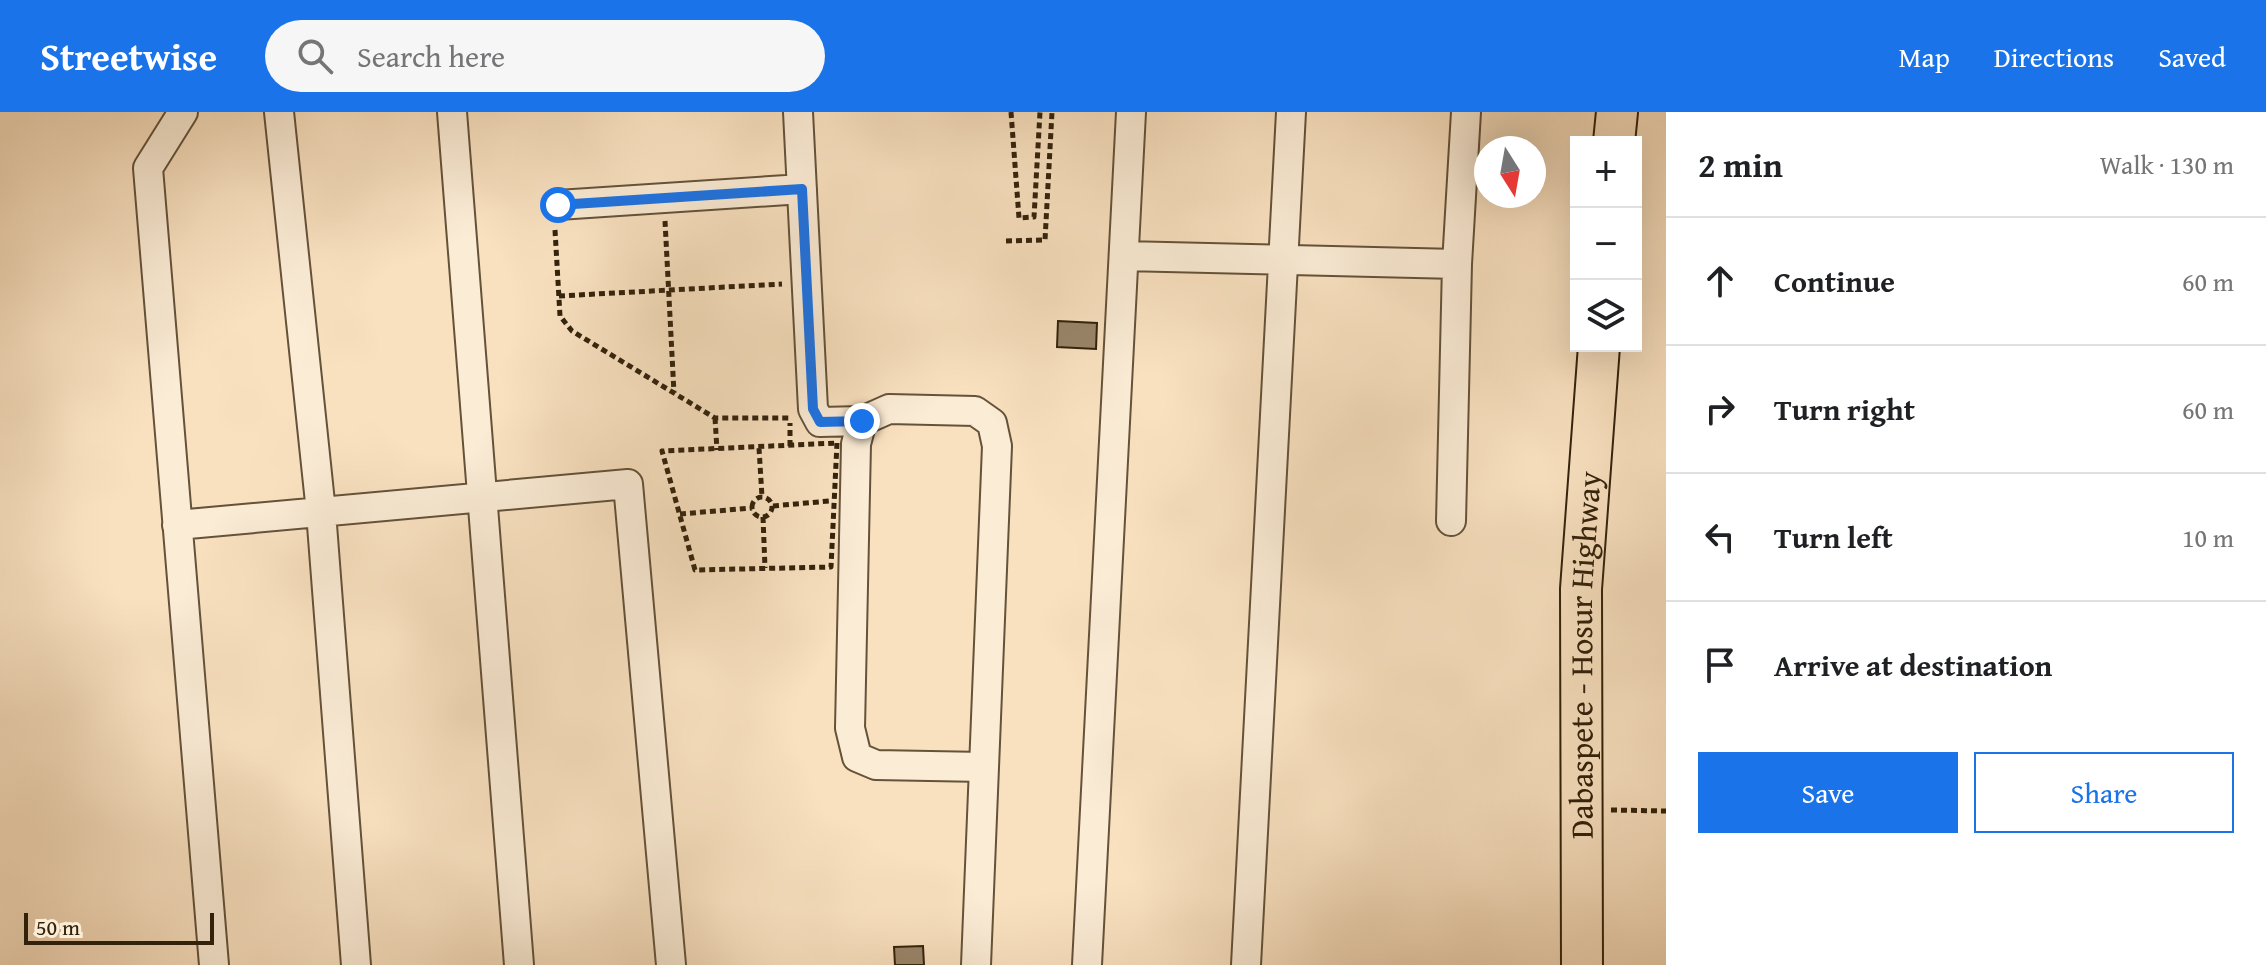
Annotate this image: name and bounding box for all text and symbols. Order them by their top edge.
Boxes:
search box [265,20,825,92]
text: Streetwise [40,28,217,84]
icon: search [293,34,337,78]
text: Search here [357,34,505,78]
text: Map [1898,36,1950,77]
text: Directions [1994,36,2114,77]
text: Saved [2158,36,2226,77]
north arrow [1474,136,1546,208]
map controls [1570,136,1642,352]
button: + [1570,136,1642,208]
text: 2 min [1698,140,1783,189]
text: Walk · 130 m [2100,145,2234,184]
route start [540,187,576,223]
button: − [1570,208,1642,280]
icon: ahead [1698,259,1742,303]
text: Continue [1774,259,1895,303]
text: 60 m [2182,262,2234,301]
button: layers [1570,280,1642,352]
icon: right [1698,387,1742,431]
text: Turn right [1774,387,1915,431]
text: 60 m [2182,390,2234,429]
route end [844,403,880,439]
street label: Dabaspete - Hosur Highway [1557,470,1613,839]
icon: left [1698,515,1742,559]
text: Turn left [1774,515,1893,559]
text: 10 m [2182,518,2234,557]
icon: arrive [1698,643,1742,687]
text: Arrive at destination [1774,643,2052,687]
button: Save [1698,752,1958,833]
button: Share [1974,752,2234,833]
scale bar [24,909,214,945]
text: 50 m [36,911,80,943]

